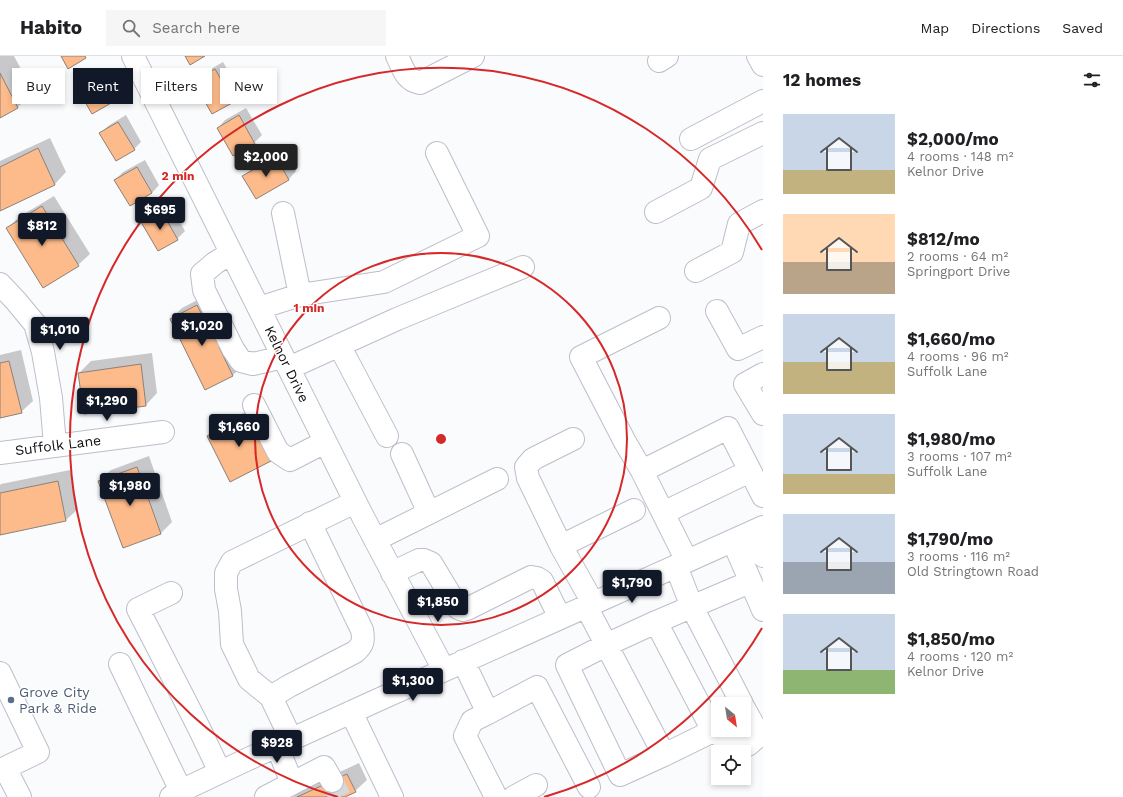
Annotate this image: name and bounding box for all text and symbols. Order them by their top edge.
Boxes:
search box [106,10,386,46]
text: Habito [20,16,82,39]
icon: search [120,17,142,39]
text: Search here [152,19,240,37]
text: Map [921,20,949,36]
text: Directions [971,20,1040,36]
text: Saved [1062,20,1103,36]
chip: Buy [12,68,65,104]
chip: Rent [73,68,133,104]
chip: Filters [141,68,212,104]
chip: New [220,68,277,104]
icon: filters [1081,69,1103,91]
text: 12 homes [783,70,861,90]
text: $2,000/mo [907,129,999,149]
icon: home [815,130,863,178]
pin: $2,000 [233,144,299,178]
text: $2,000 [244,149,288,164]
text: 4 rooms · 148 m² [907,149,1013,164]
text: Kelnor Drive [907,164,984,179]
text: 2 min [162,169,194,183]
pin: $695 [136,197,184,231]
text: $695 [144,202,176,217]
pin: $812 [18,213,66,247]
text: $812 [27,218,57,233]
text: $812/mo [907,229,980,249]
icon: home [815,230,863,278]
text: 2 rooms · 64 m² [907,249,1008,264]
text: Springport Drive [907,264,1010,279]
text: 1 min [294,301,324,315]
pin: $1,020 [169,313,235,347]
pin: $1,010 [27,317,93,351]
text: $1,020 [181,318,223,333]
text: $1,010 [40,322,80,337]
street label: Kelnor Drive [262,323,312,405]
text: $1,660/mo [907,329,995,349]
icon: home [815,330,863,378]
text: 4 rooms · 96 m² [907,349,1009,364]
text: Suffolk Lane [907,364,987,379]
pin: $1,290 [74,388,140,422]
text: $1,290 [86,393,128,408]
pin: $1,660 [206,414,272,448]
text: $1,660 [218,419,260,434]
text: $1,980/mo [907,429,995,449]
icon: home [815,430,863,478]
street label: Suffolk Lane [14,432,102,458]
centre of rings [434,432,448,446]
text: 3 rooms · 107 m² [907,449,1012,464]
text: Suffolk Lane [907,464,987,479]
pin: $1,980 [97,473,163,507]
text: $1,980 [109,478,151,493]
text: $1,790/mo [907,529,993,549]
icon: home [815,530,863,578]
text: 3 rooms · 116 m² [907,549,1010,564]
text: Old Stringtown Road [907,564,1039,579]
pin: $1,790 [599,570,665,604]
text: $1,790 [612,575,652,590]
pin: $1,850 [405,589,471,623]
text: $1,850 [417,594,459,609]
text: $1,850/mo [907,629,995,649]
icon: home [815,630,863,678]
text: 4 rooms · 120 m² [907,649,1013,664]
text: Kelnor Drive [907,664,984,679]
pin: $1,300 [380,668,446,702]
text: $1,300 [392,673,434,688]
place label: Grove City Park & Ride [19,684,97,716]
marker: Grove City Park & Ride [6,695,16,705]
north arrow [711,697,751,737]
map controls [711,697,751,785]
pin: $928 [253,730,301,764]
text: $928 [261,735,293,750]
button: locate [711,745,751,785]

